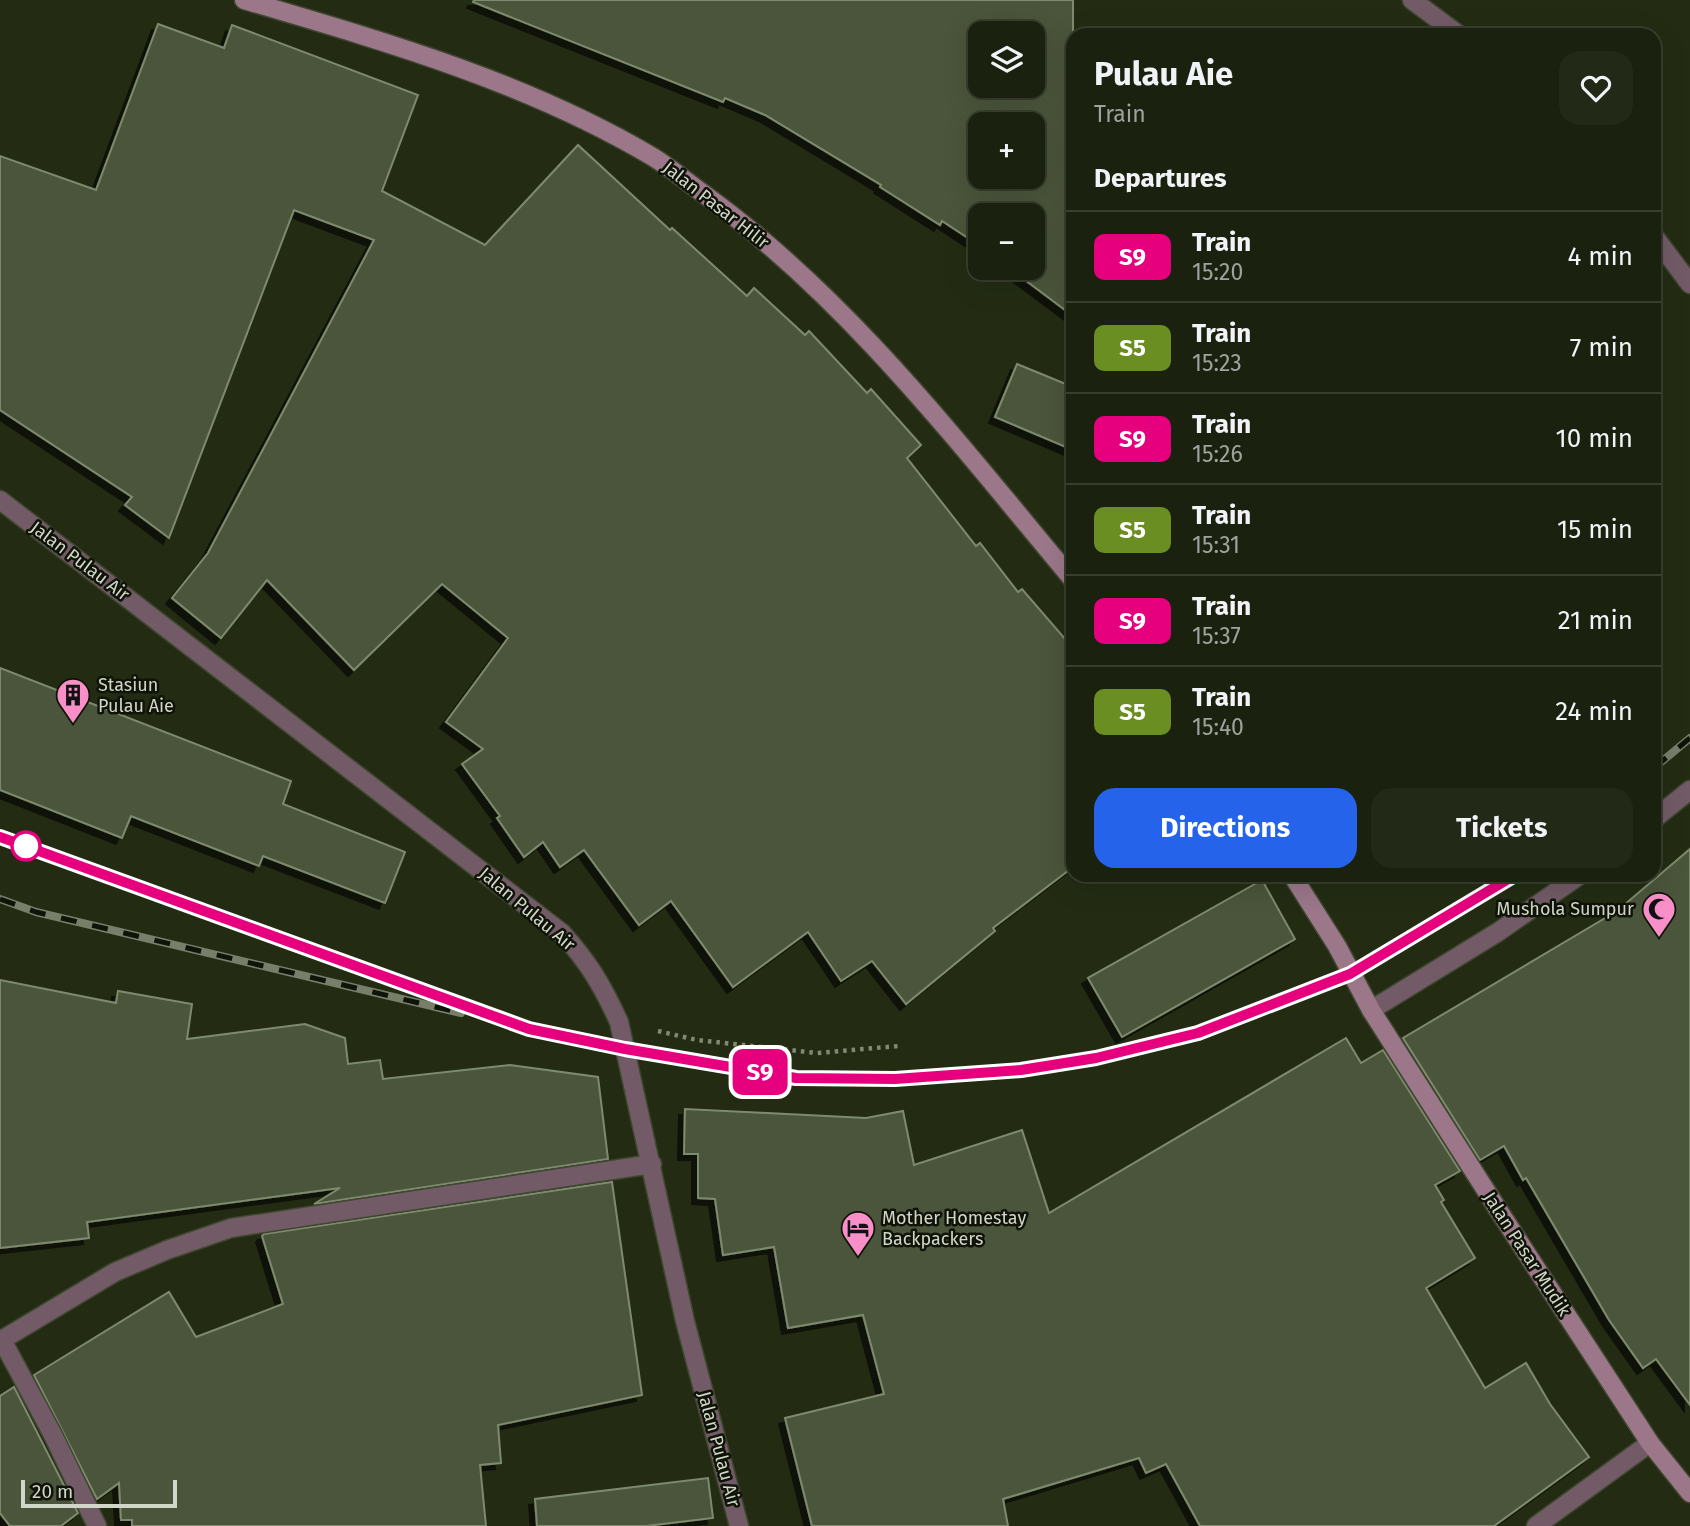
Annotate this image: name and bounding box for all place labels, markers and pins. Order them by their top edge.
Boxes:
place label: Stasiun Pulau Aie [98,674,174,717]
building icon: Stasiun Pulau Aie [54,676,92,725]
unlabelled marker [11,831,41,861]
mosque icon: Mushola Sumpur [1640,890,1678,939]
place label: Mushola Sumpur [1496,898,1634,920]
place label: Mother Homestay Backpackers [882,1207,1026,1250]
hotel icon: Mother Homestay Backpackers [839,1209,877,1258]

